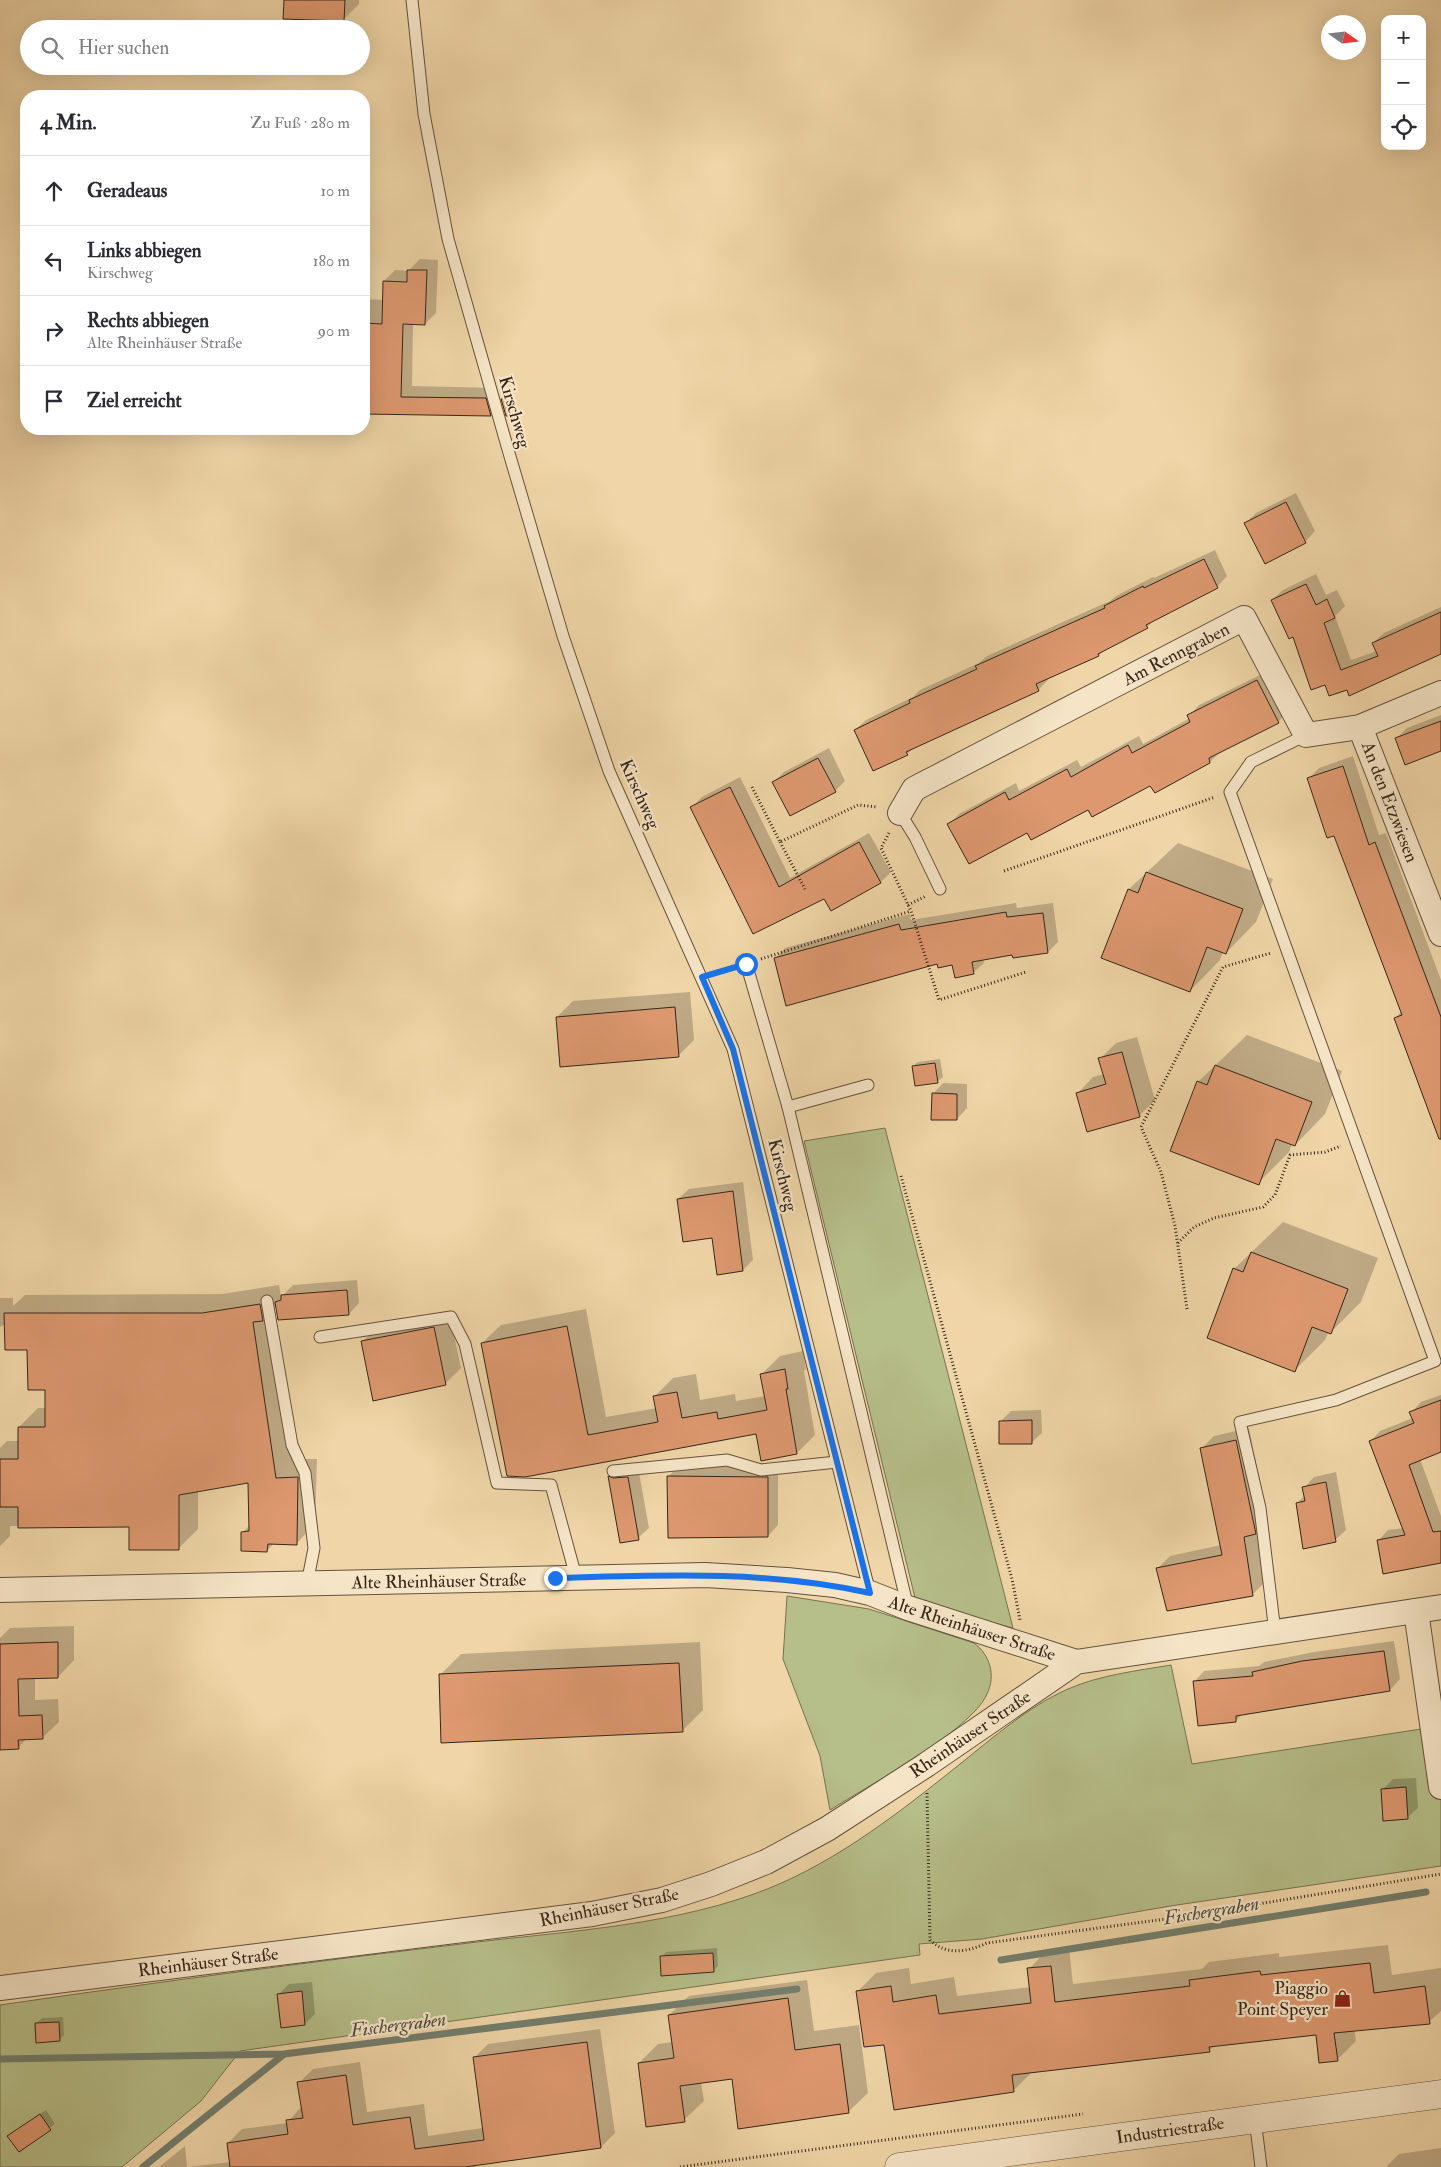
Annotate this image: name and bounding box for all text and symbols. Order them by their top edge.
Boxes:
north arrow [1321,15,1366,60]
map controls [1381,15,1426,150]
button: + [1381,15,1426,60]
search box [20,20,370,75]
icon: search [38,34,66,62]
text: Hier suchen [78,36,169,60]
button: − [1381,60,1426,105]
button: locate [1381,105,1426,150]
text: 4 Min. [40,109,97,136]
text: Zu Fuß · 280 m [250,113,350,133]
icon: ahead [40,177,68,205]
text: Geradeaus [87,179,167,203]
text: 10 m [320,181,350,201]
text: Links abbiegen [87,239,201,263]
icon: left [40,247,68,275]
text: 180 m [313,251,350,271]
text: Kirschweg [87,263,153,283]
text: Rechts abbiegen [87,309,209,333]
icon: right [40,317,68,345]
text: 90 m [318,321,350,341]
text: Alte Rheinhäuser Straße [87,333,242,353]
street label: Kirschweg [493,373,536,452]
icon: arrive [40,387,68,415]
text: Ziel erreicht [87,389,182,413]
street label: Am Renngraben [1118,618,1233,692]
street label: An den Etzwiesen [1356,738,1423,866]
street label: Kirschweg [614,756,666,834]
route start [735,953,758,976]
street label: Kirschweg [762,1136,803,1215]
route end [544,1567,567,1590]
street label: Alte Rheinhäuser Straße [351,1568,527,1595]
street label: Alte Rheinhäuser Straße [884,1590,1059,1667]
street label: Rheinhäuser Straße [905,1685,1036,1783]
street label: Rheinhäuser Straße [537,1883,681,1932]
water label: Fischergraben [1161,1892,1261,1931]
street label: Rheinhäuser Straße [136,1942,280,1983]
place label: Piaggio Point Speyer [1237,1977,1328,2021]
shop icon: Piaggio Point Speyer [1332,1988,1352,2008]
water label: Fischergraben [348,2007,448,2043]
street label: Industriestraße [1115,2111,1226,2149]

